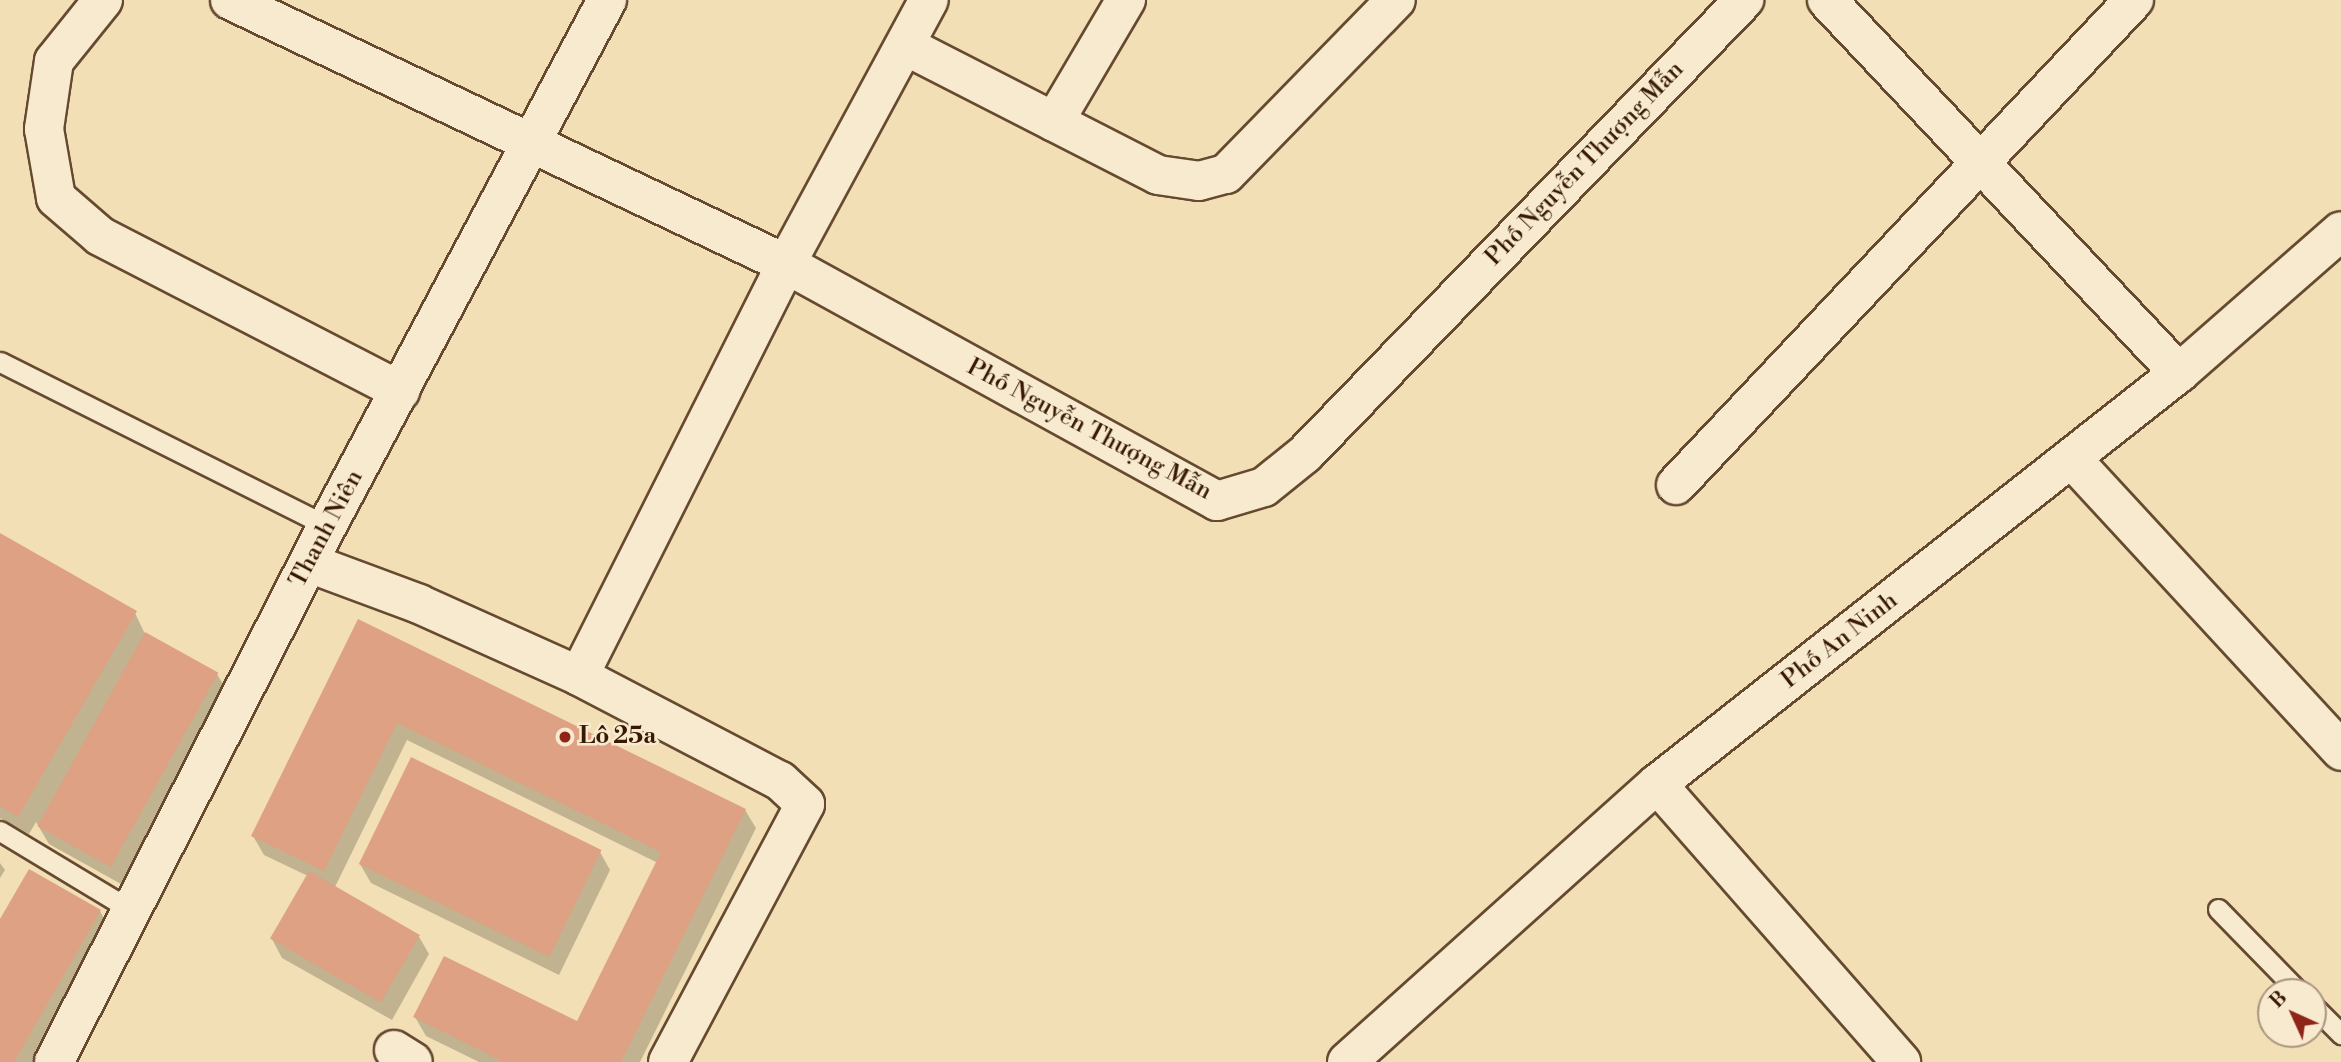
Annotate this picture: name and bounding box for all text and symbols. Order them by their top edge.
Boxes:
street label: Phố Nguyễn Thượng Mẫn [1480,56,1690,272]
street label: Phố Nguyễn Thượng Mẫn [962,353,1216,507]
street label: Thanh Niên [284,465,370,593]
street label: Phố An Ninh [1776,587,1904,695]
place label: Lô 25a [579,723,656,751]
marker: Lô 25a [557,729,573,745]
north arrow [2257,978,2327,1048]
text: B [2265,986,2292,1013]

